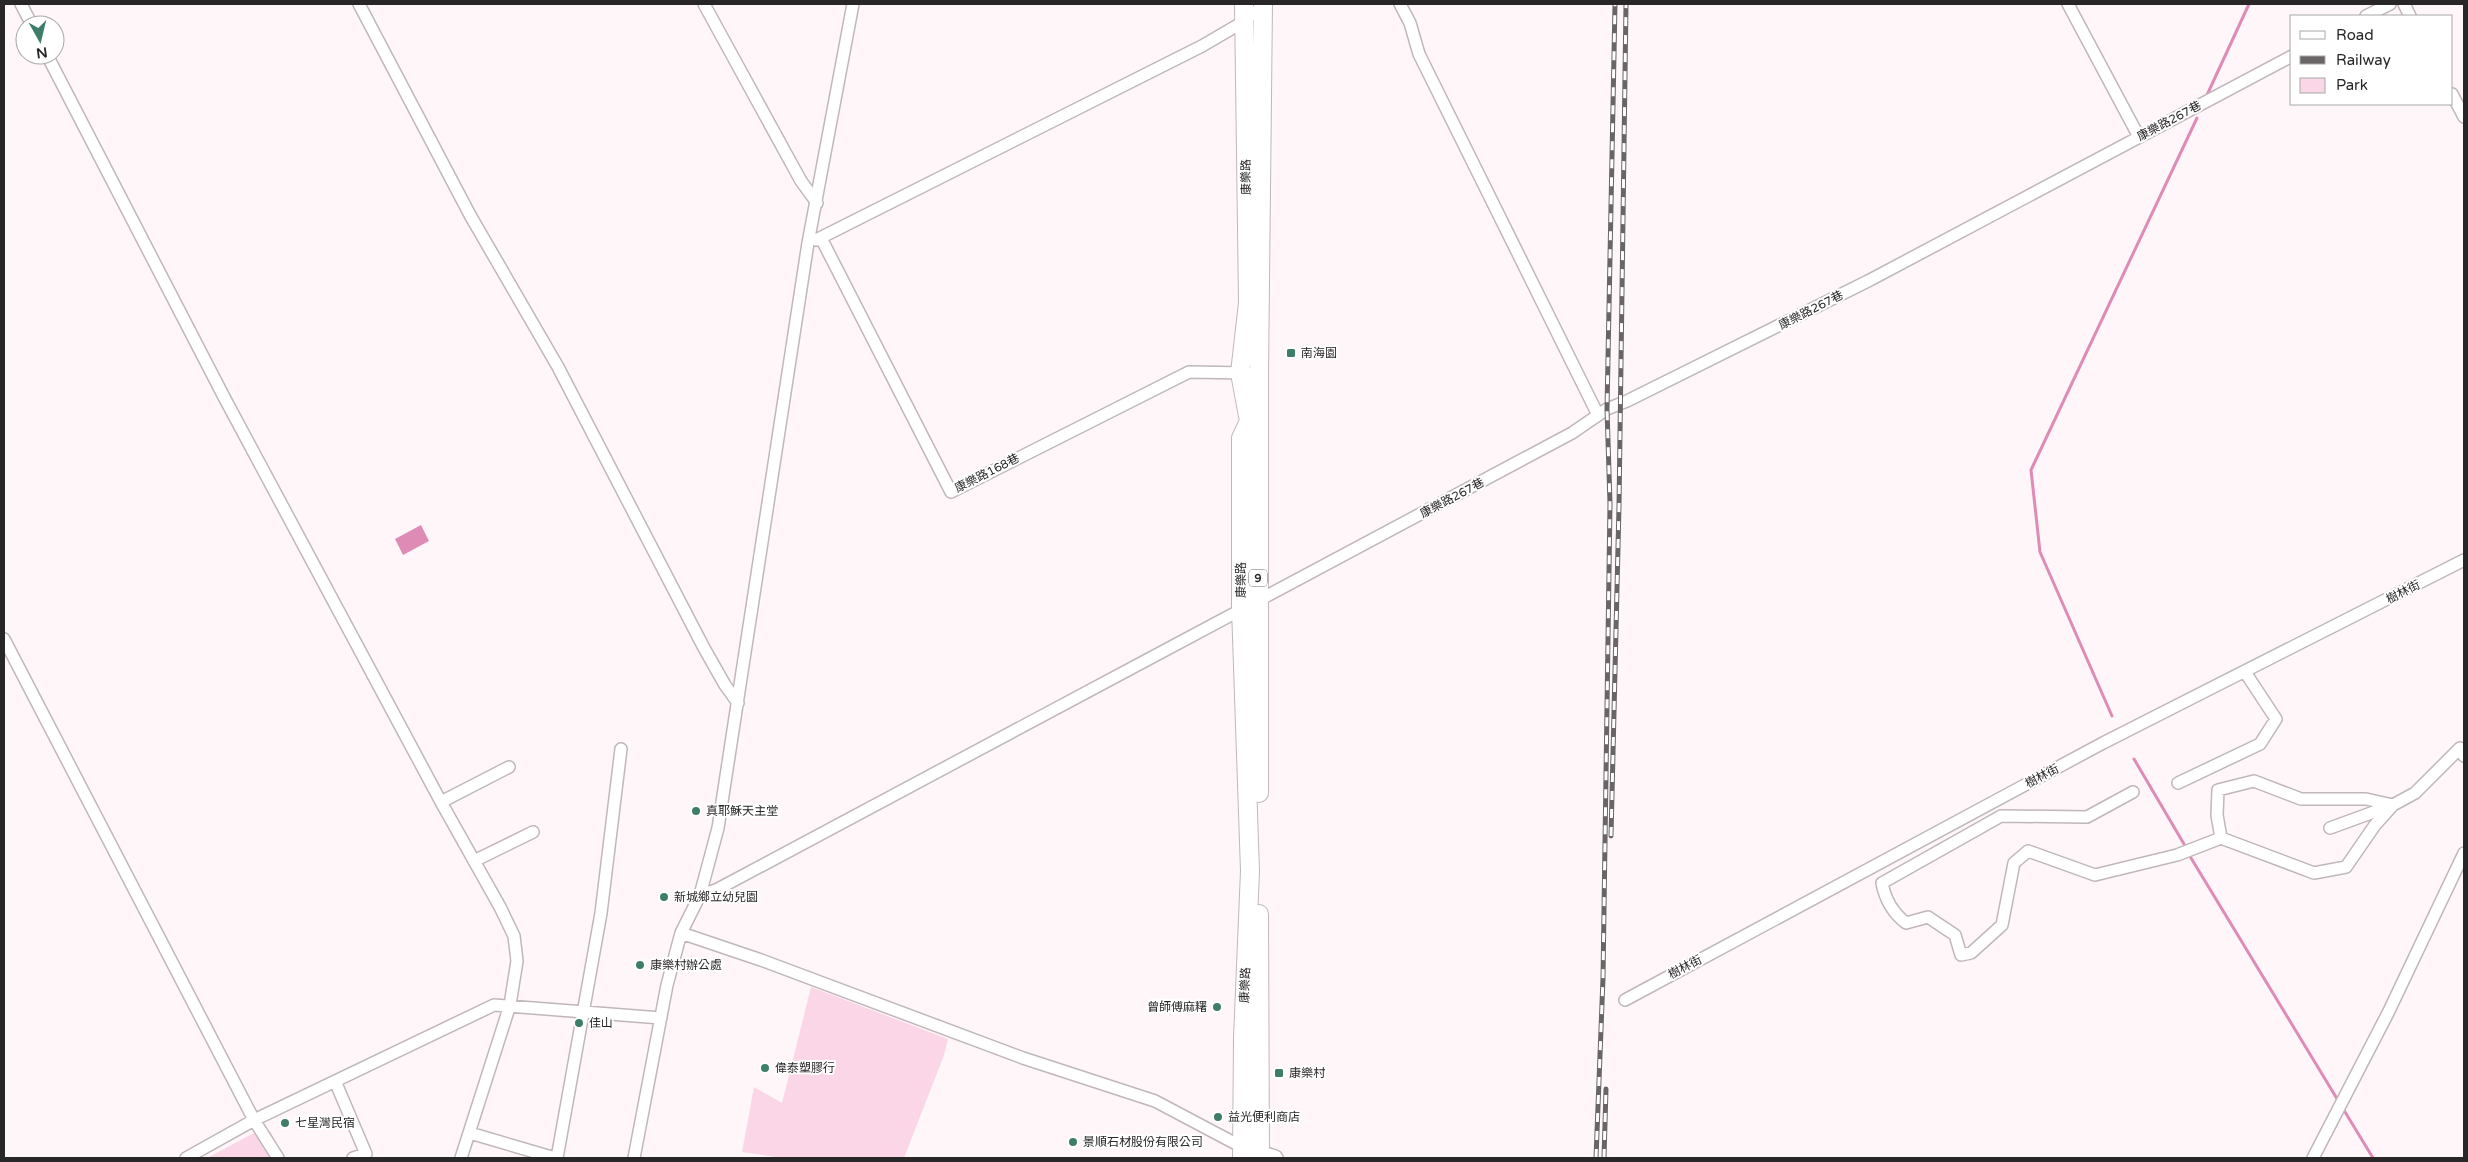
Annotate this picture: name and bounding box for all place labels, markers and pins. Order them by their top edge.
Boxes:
place label: 南海園 [1301,346,1337,360]
marker: 南海園 [1285,347,1297,359]
place label: 真耶穌天主堂 [706,804,778,818]
marker: 真耶穌天主堂 [690,805,702,817]
place label: 新城鄉立幼兒園 [674,890,758,904]
marker: 新城鄉立幼兒園 [658,891,670,903]
place label: 康樂村辦公處 [650,958,722,972]
marker: 康樂村辦公處 [634,959,646,971]
place label: 曾師傅麻糬 [1147,1000,1207,1014]
marker: 曾師傅麻糬 [1211,1001,1223,1013]
place label: 佳山 [589,1016,613,1030]
marker: 佳山 [573,1017,585,1029]
place label: 偉泰塑膠行 [775,1061,835,1075]
marker: 偉泰塑膠行 [759,1062,771,1074]
place label: 康樂村 [1289,1066,1326,1080]
marker: 康樂村 [1273,1067,1285,1079]
place label: 益光便利商店 [1228,1110,1300,1124]
marker: 益光便利商店 [1212,1111,1224,1123]
place label: 七星灣民宿 [295,1116,355,1130]
marker: 七星灣民宿 [279,1117,291,1129]
place label: 景順石材股份有限公司 [1083,1135,1203,1149]
marker: 景順石材股份有限公司 [1067,1136,1079,1148]

